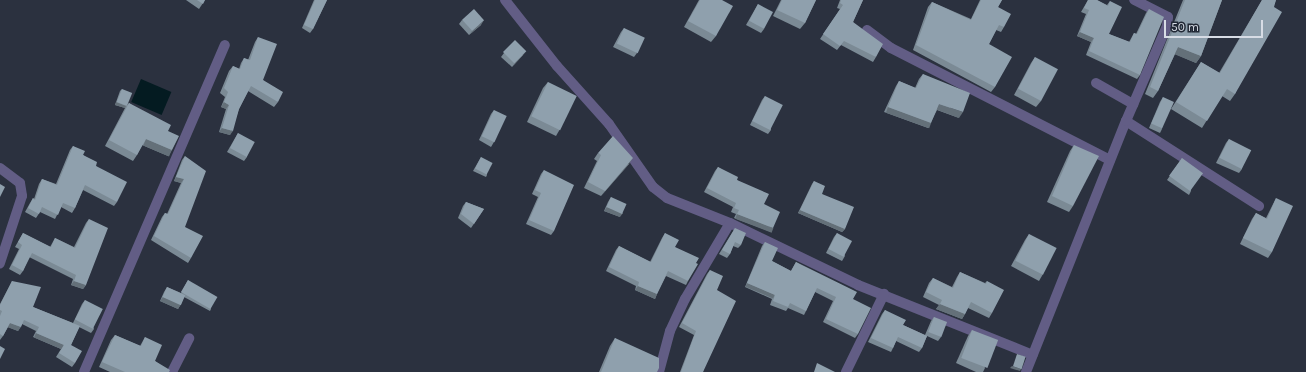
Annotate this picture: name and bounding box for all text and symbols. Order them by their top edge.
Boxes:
scale bar [1166,12,1265,38]
text: 50 m [1171,20,1199,34]

